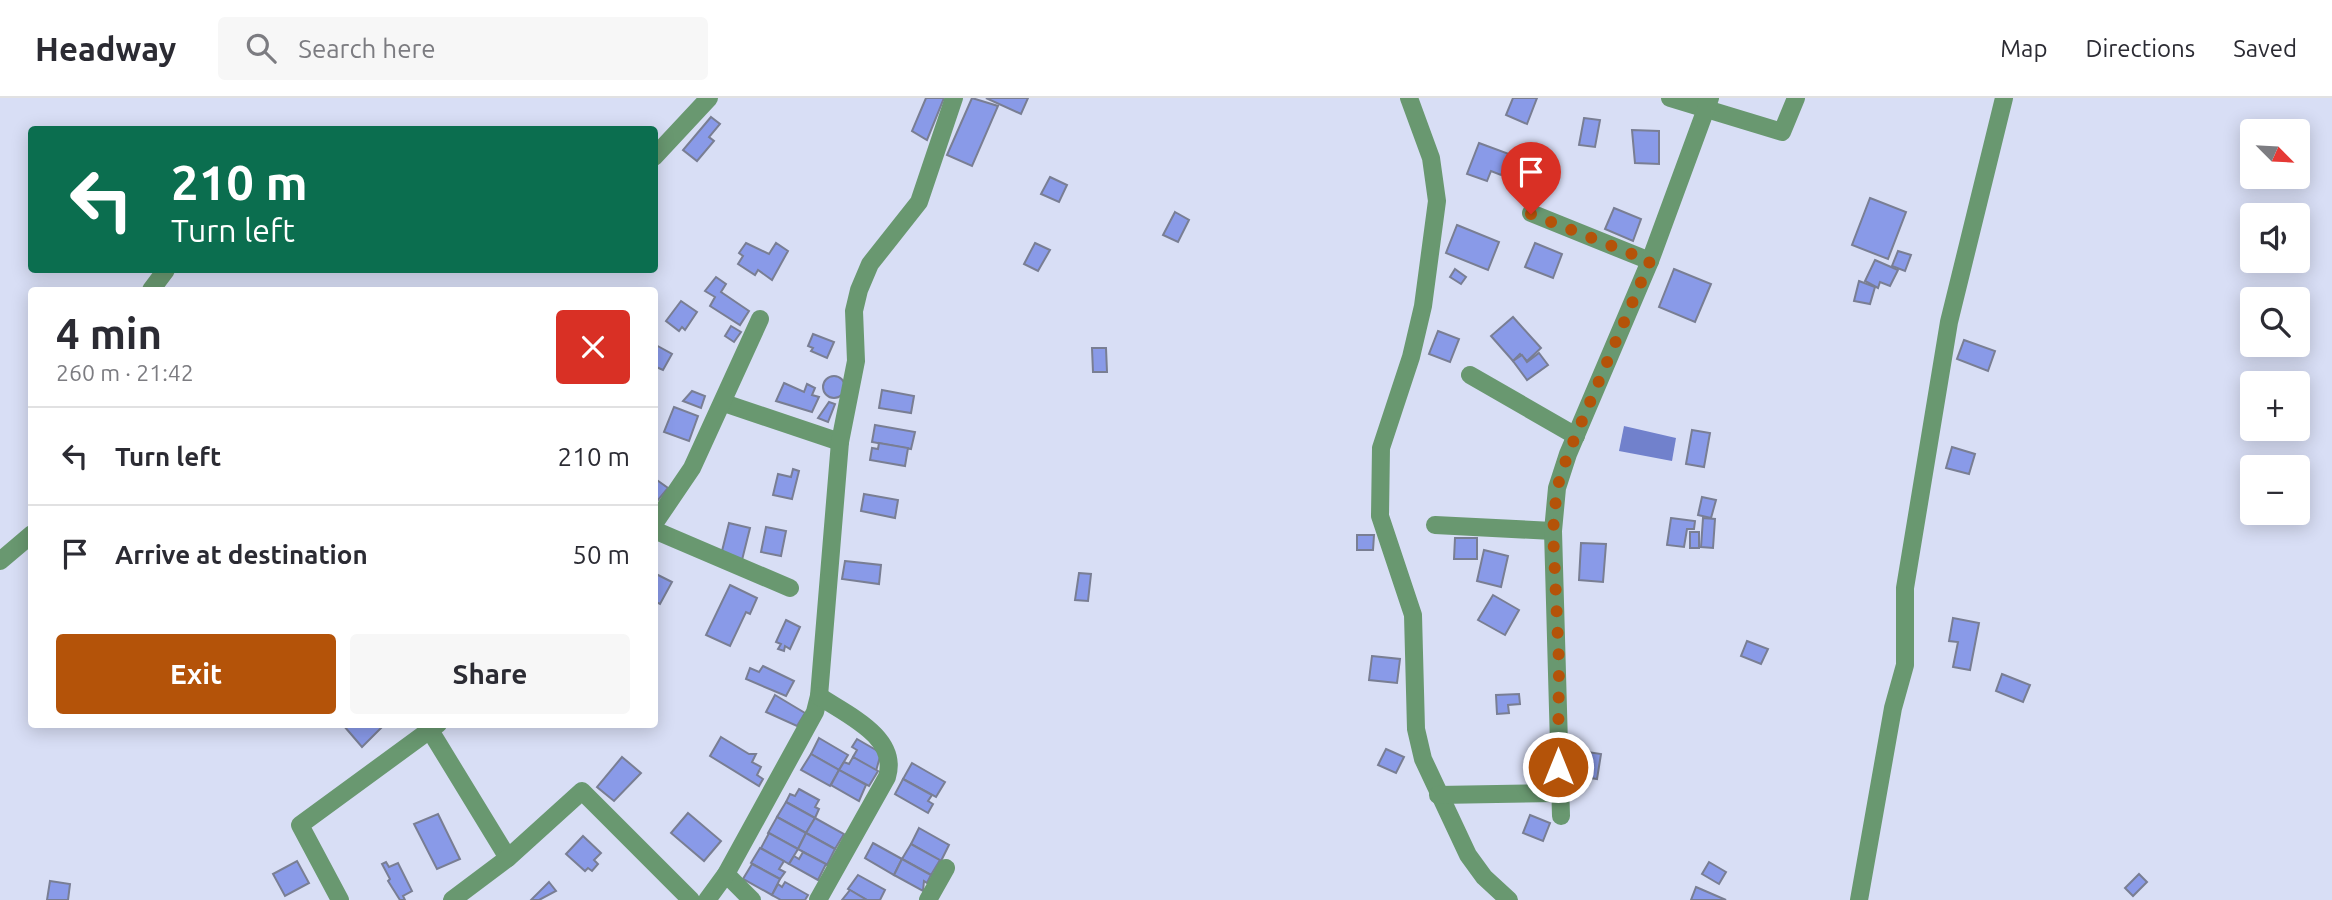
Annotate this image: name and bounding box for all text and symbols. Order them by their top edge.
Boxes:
search box [218,17,708,80]
icon: search [242,29,280,67]
text: Headway [35,30,176,67]
text: Search here [298,34,436,63]
text: Map [2000,35,2047,62]
text: Directions [2085,35,2195,62]
text: Saved [2233,35,2297,62]
north arrow [2240,119,2310,189]
map controls [2240,119,2310,525]
pin [1501,142,1561,214]
icon: arrive [1512,153,1550,191]
icon: left [56,154,147,245]
text: 210 m [171,154,308,209]
button: sound [2240,203,2310,273]
text: Turn left [171,212,295,248]
button: search [2240,287,2310,357]
text: 4 min [56,310,162,357]
button: close [556,310,630,384]
text: 260 m · 21:42 [56,360,194,385]
button: + [2240,371,2310,441]
icon: left [56,437,94,475]
text: Turn left [115,442,221,471]
text: 210 m [558,442,630,471]
button: − [2240,455,2310,525]
icon: arrive [56,535,94,573]
text: Arrive at destination [115,540,368,569]
text: 50 m [572,540,630,569]
button: Exit [56,634,336,714]
button: Share [350,634,630,714]
position arrow [1521,730,1595,804]

